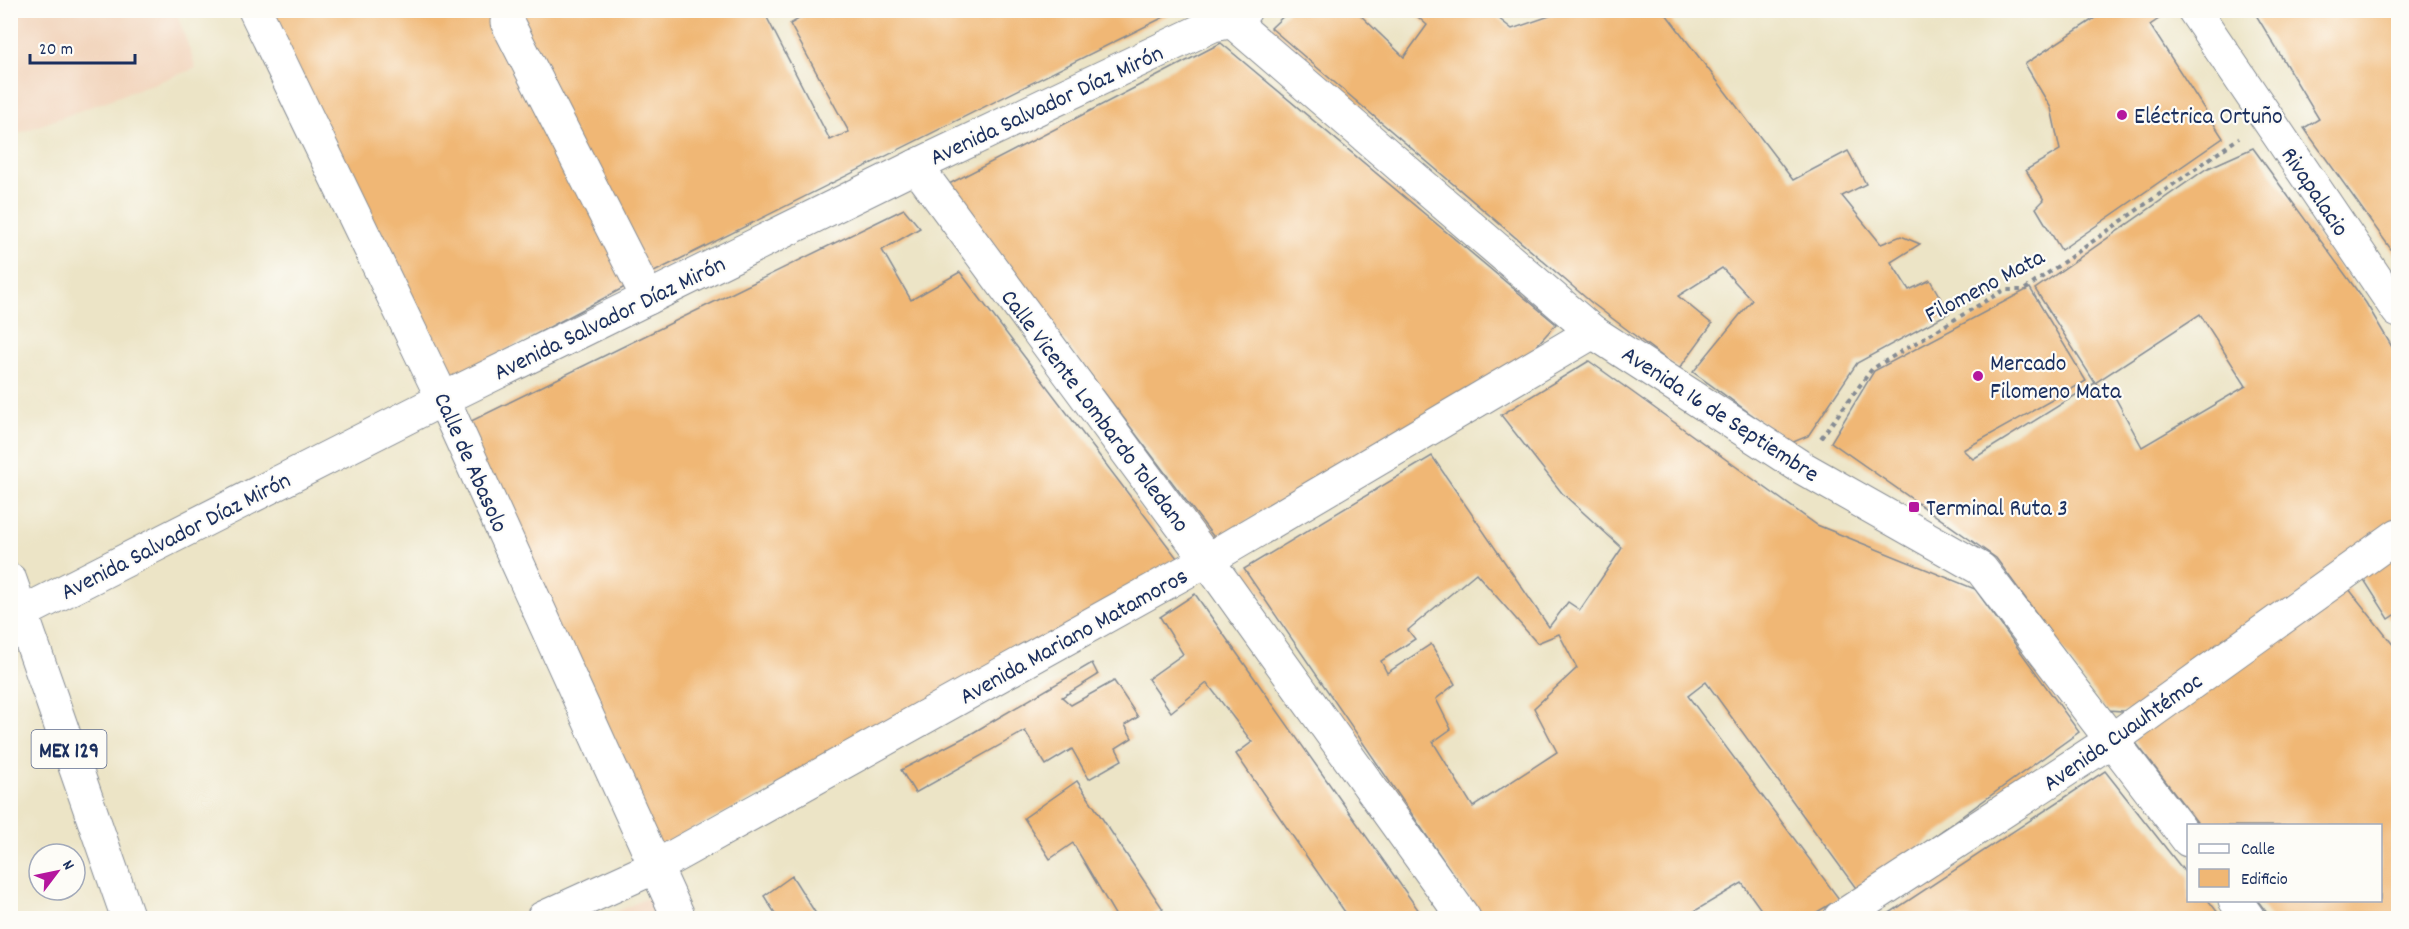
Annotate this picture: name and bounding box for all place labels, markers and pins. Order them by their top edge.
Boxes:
place label: Eléctrica Ortuño [2134,101,2283,135]
marker: Eléctrica Ortuño [2115,108,2129,122]
place label: Mercado Filomeno Mata [1990,348,2122,410]
marker: Mercado Filomeno Mata [1971,369,1985,383]
place label: Terminal Ruta 3 [1926,493,2068,527]
marker: Terminal Ruta 3 [1907,500,1921,514]

